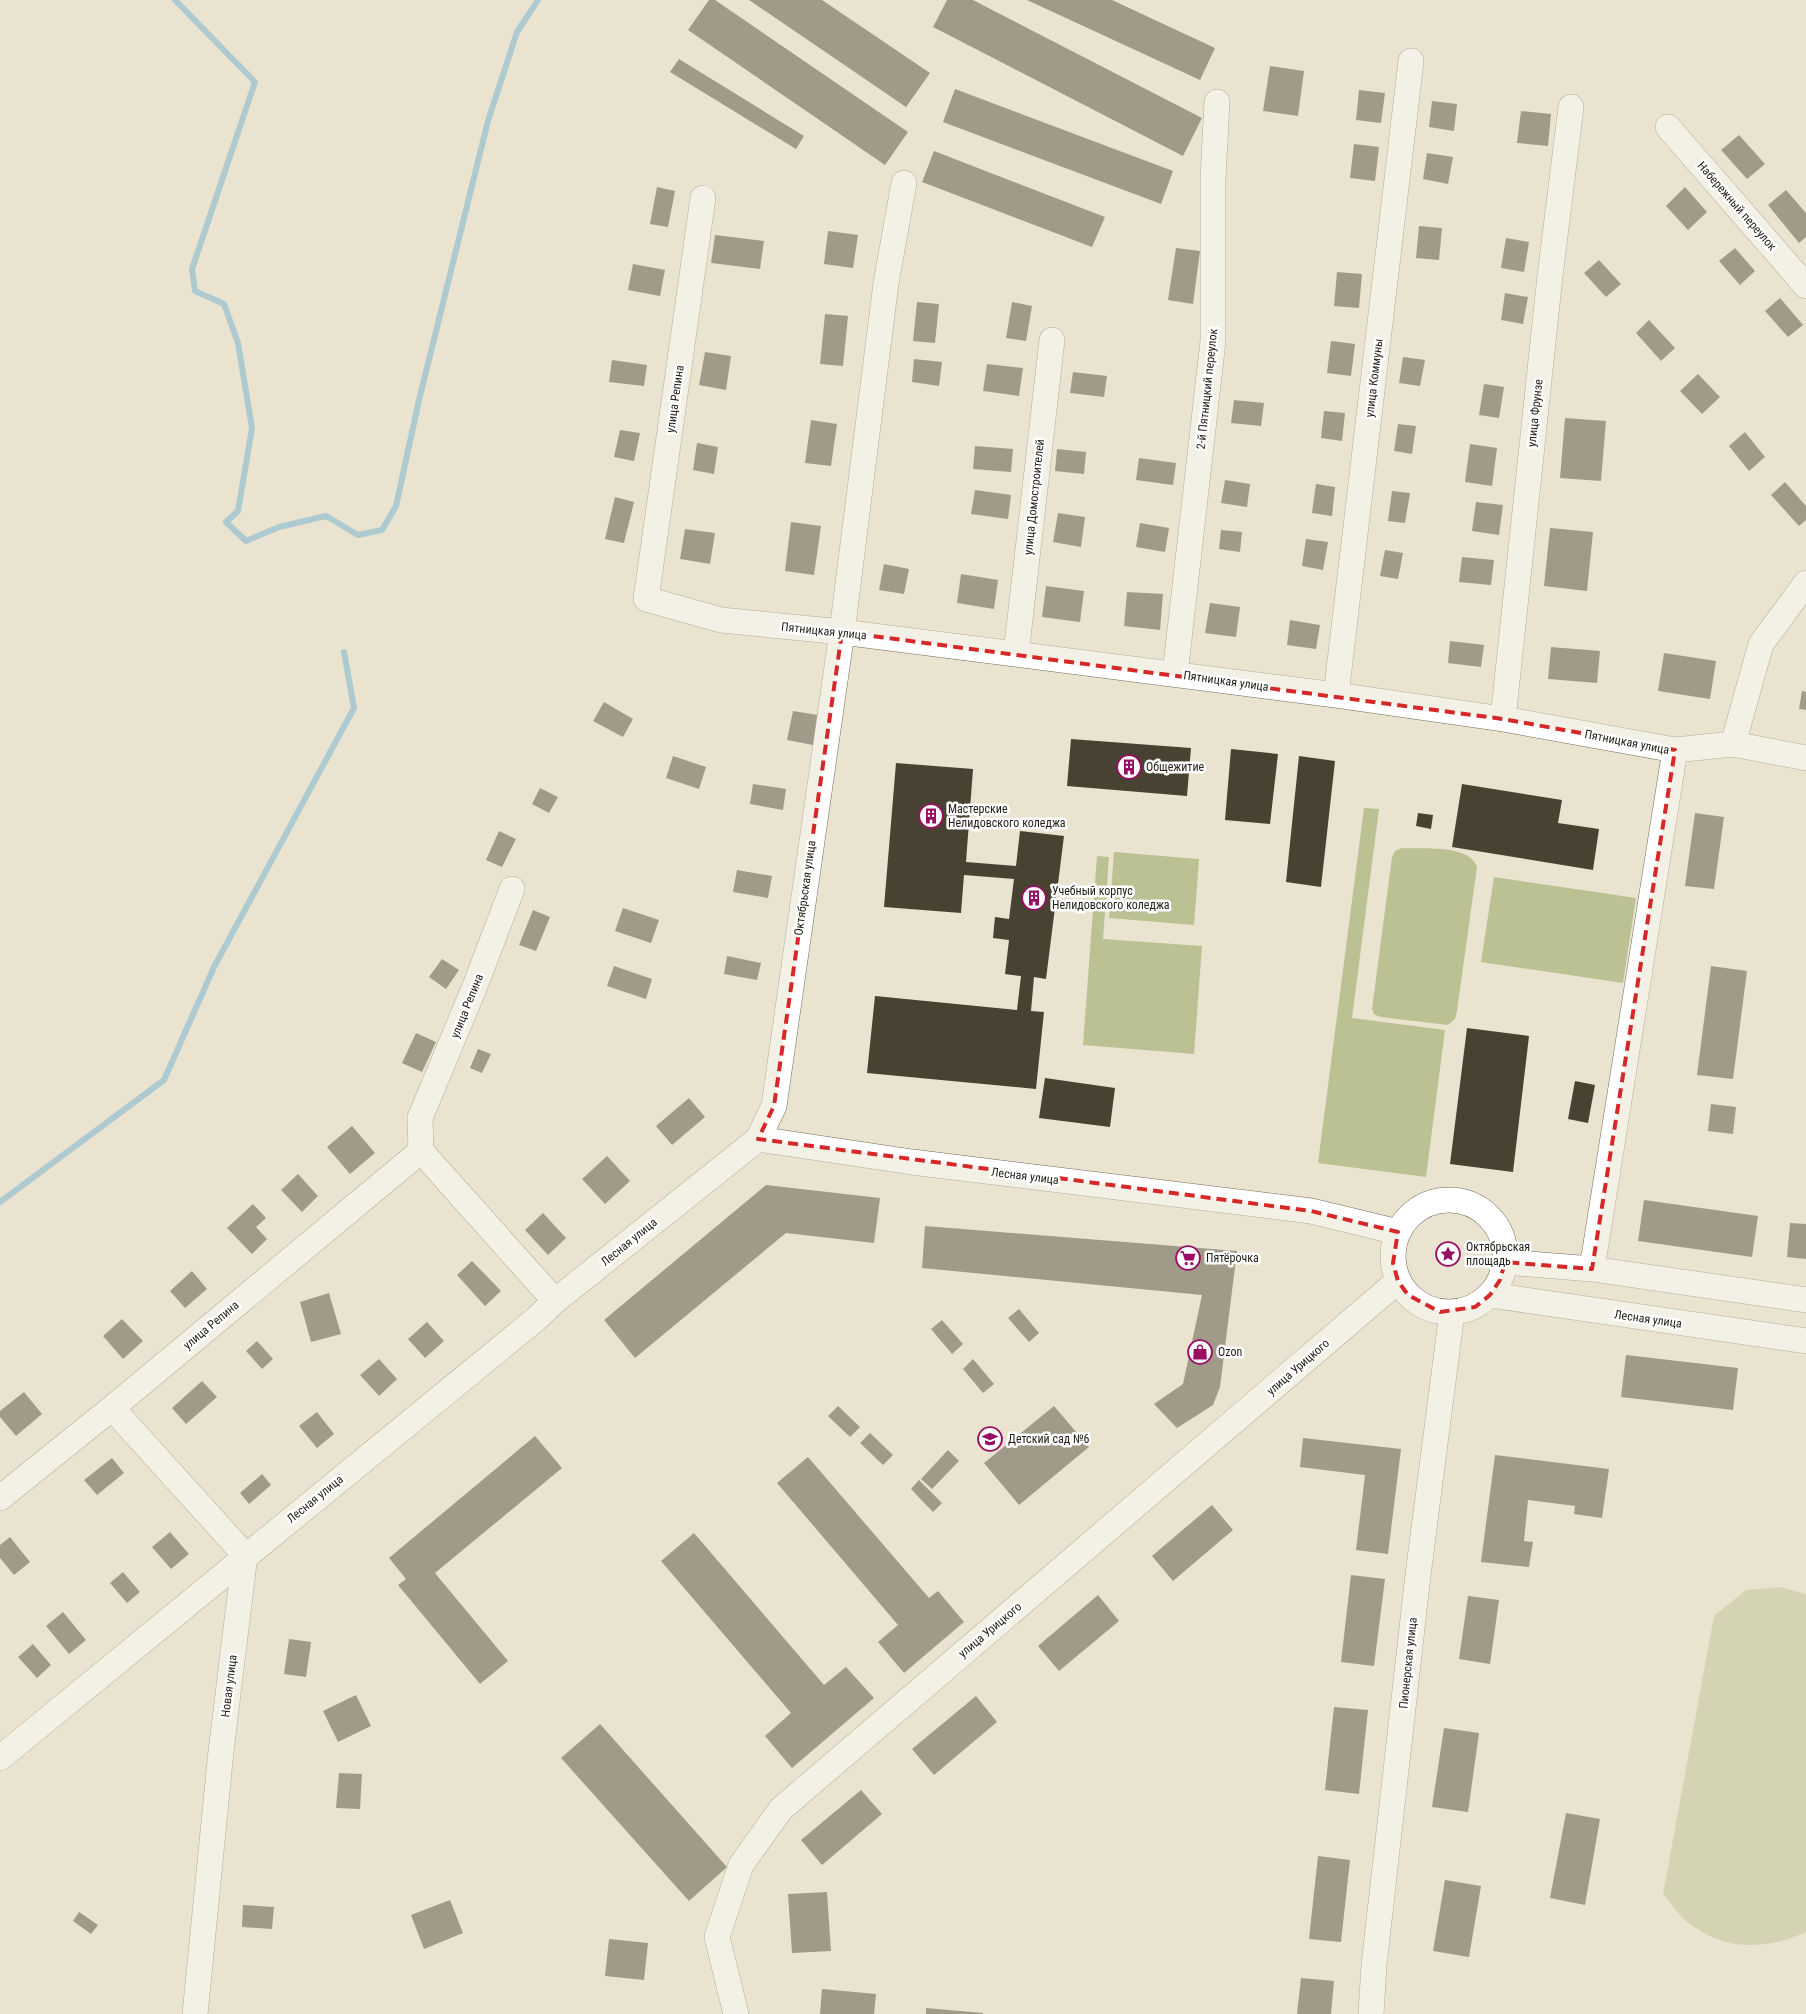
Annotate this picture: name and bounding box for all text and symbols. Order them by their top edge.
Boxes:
street label: Набережный переулок [1695,159,1780,253]
street label: 2-й Пятницкий переулок [1194,328,1220,450]
street label: улица Коммуны [1362,338,1386,418]
street label: улица Репина [663,364,687,434]
street label: улица Фрунзе [1524,378,1546,447]
street label: улица Домостроителей [1021,438,1047,556]
street label: Пятницкая улица [781,620,868,642]
street label: Пятницкая улица [1182,668,1270,694]
street label: Пятницкая улица [1583,727,1671,757]
building icon: Общежитие [1116,754,1142,780]
place label: Общежитие [1146,760,1205,774]
place label: Мастерские Нелидовского коледжа [948,802,1066,830]
building icon: Мастерские Нелидовского коледжа [918,803,944,829]
street label: Октябрьская улица [791,839,819,936]
place label: Учебный корпус Нелидовского коледжа [1052,884,1170,912]
building icon: Учебный корпус Нелидовского коледжа [1021,885,1047,911]
street label: улица Репина [448,972,486,1040]
street label: Лесная улица [990,1165,1060,1187]
street label: Лесная улица [598,1215,660,1269]
place label: Октябрьская площадь [1466,1240,1530,1268]
place icon: Октябрьская площадь [1435,1241,1461,1267]
supermarket icon: Пятёрочка [1175,1245,1201,1271]
place label: Пятёрочка [1206,1251,1259,1265]
street label: улица Репина [180,1298,242,1352]
street label: Лесная улица [1613,1307,1683,1331]
street label: улица Урицкого [1264,1336,1332,1398]
shop icon: Ozon [1187,1339,1213,1365]
place label: Ozon [1218,1345,1242,1359]
school or university icon: Детский сад №6 [977,1426,1003,1452]
place label: Детский сад №6 [1008,1432,1090,1446]
street label: Лесная улица [284,1472,346,1526]
street label: улица Урицкого [956,1600,1024,1660]
street label: Пионерская улица [1396,1616,1420,1709]
street label: Новая улица [218,1654,240,1718]

